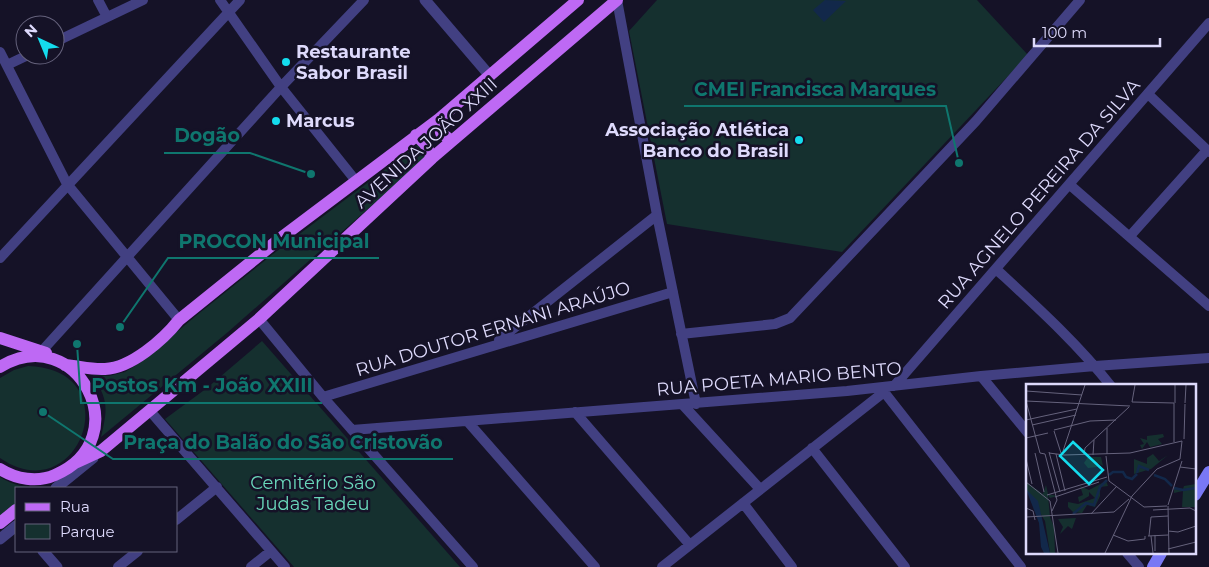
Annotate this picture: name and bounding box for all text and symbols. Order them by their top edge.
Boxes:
north arrow [15,15,65,65]
scale bar [1034,15,1160,47]
text: N [21,20,41,41]
text: 100 m [1042,23,1087,42]
place label: Restaurante Sabor Brasil [296,41,411,84]
marker: Restaurante Sabor Brasil [280,56,292,68]
callout: CMEI Francisca Marques [684,72,946,106]
street label: AVENIDA JOÃO XXIII [350,73,502,213]
street label: RUA AGNELO PEREIRA DA SILVA [933,75,1145,313]
text: CMEI Francisca Marques [694,78,936,101]
place label: Marcus [286,110,355,132]
marker: Marcus [270,115,282,127]
callout: Dogão [164,119,250,153]
place label: Associação Atlética Banco do Brasil [604,119,789,162]
text: Dogão [174,124,240,147]
marker: Associação Atlética Banco do Brasil [793,134,805,146]
callout: PROCON Municipal [168,224,379,258]
text: PROCON Municipal [179,230,369,253]
street label: RUA DOUTOR ERNANI ARAÚJO [353,277,633,381]
street label: RUA POETA MARIO BENTO [656,357,902,401]
callout: Postos Km - João XXIII [81,369,322,403]
text: Postos Km - João XXIII [91,374,313,397]
inset map [1026,384,1196,554]
callout: Praça do Balão do São Cristovão [113,425,453,459]
text: Praça do Balão do São Cristovão [123,431,443,454]
park label: Cemitério São Judas Tadeu [250,472,376,515]
legend [15,487,178,552]
text: Rua [60,497,90,516]
text: Parque [60,522,115,541]

